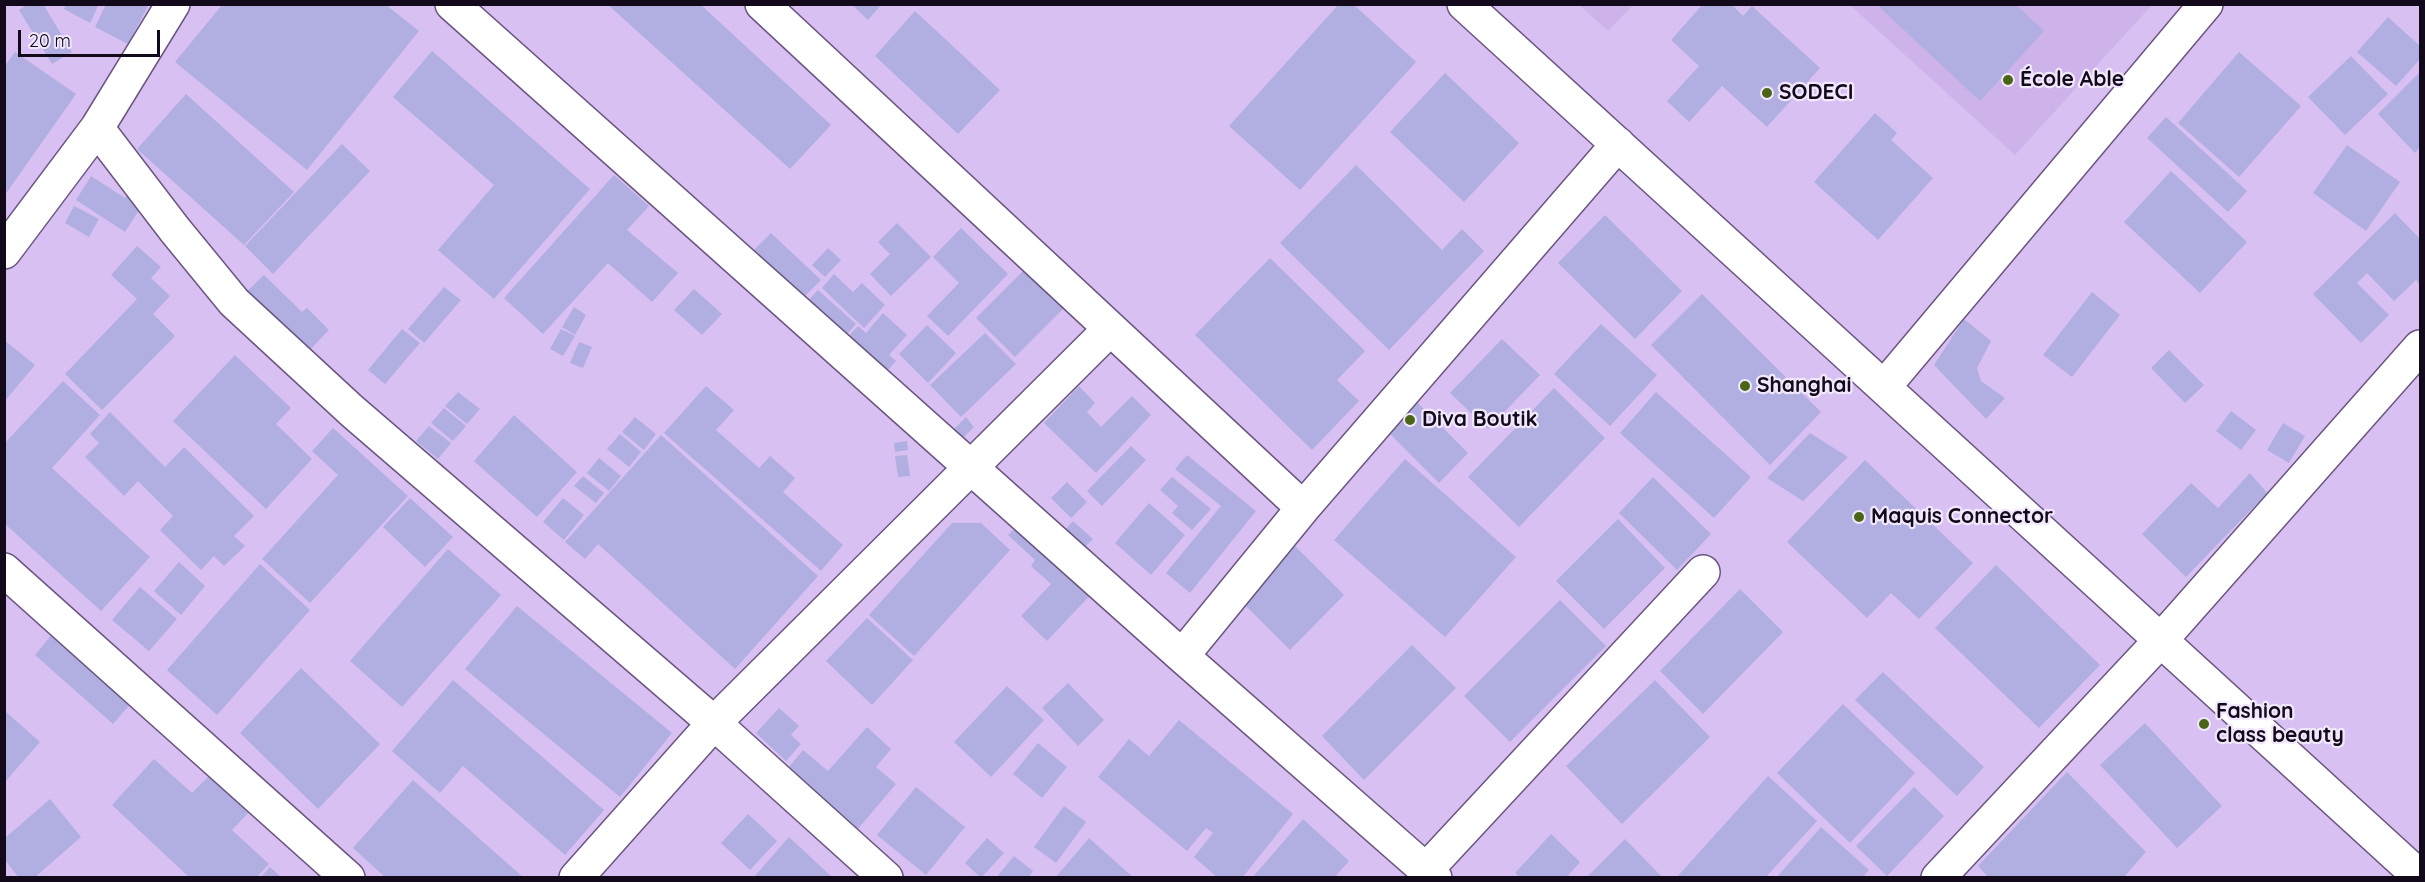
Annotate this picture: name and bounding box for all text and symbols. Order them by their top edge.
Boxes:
scale bar [21,18,164,56]
text: 20 m [29,29,71,52]
place label: École Able [2020,67,2124,93]
marker: École Able [2001,73,2015,87]
place label: SODECI [1779,80,1853,106]
marker: SODECI [1760,86,1774,100]
place label: Shanghai [1757,373,1851,399]
marker: Shanghai [1738,379,1752,393]
place label: Diva Boutik [1422,407,1537,433]
marker: Diva Boutik [1403,413,1417,427]
place label: Maquis Connector [1871,504,2053,530]
marker: Maquis Connector [1852,510,1866,524]
place label: Fashion class beauty [2216,699,2344,749]
marker: Fashion class beauty [2197,717,2211,731]

